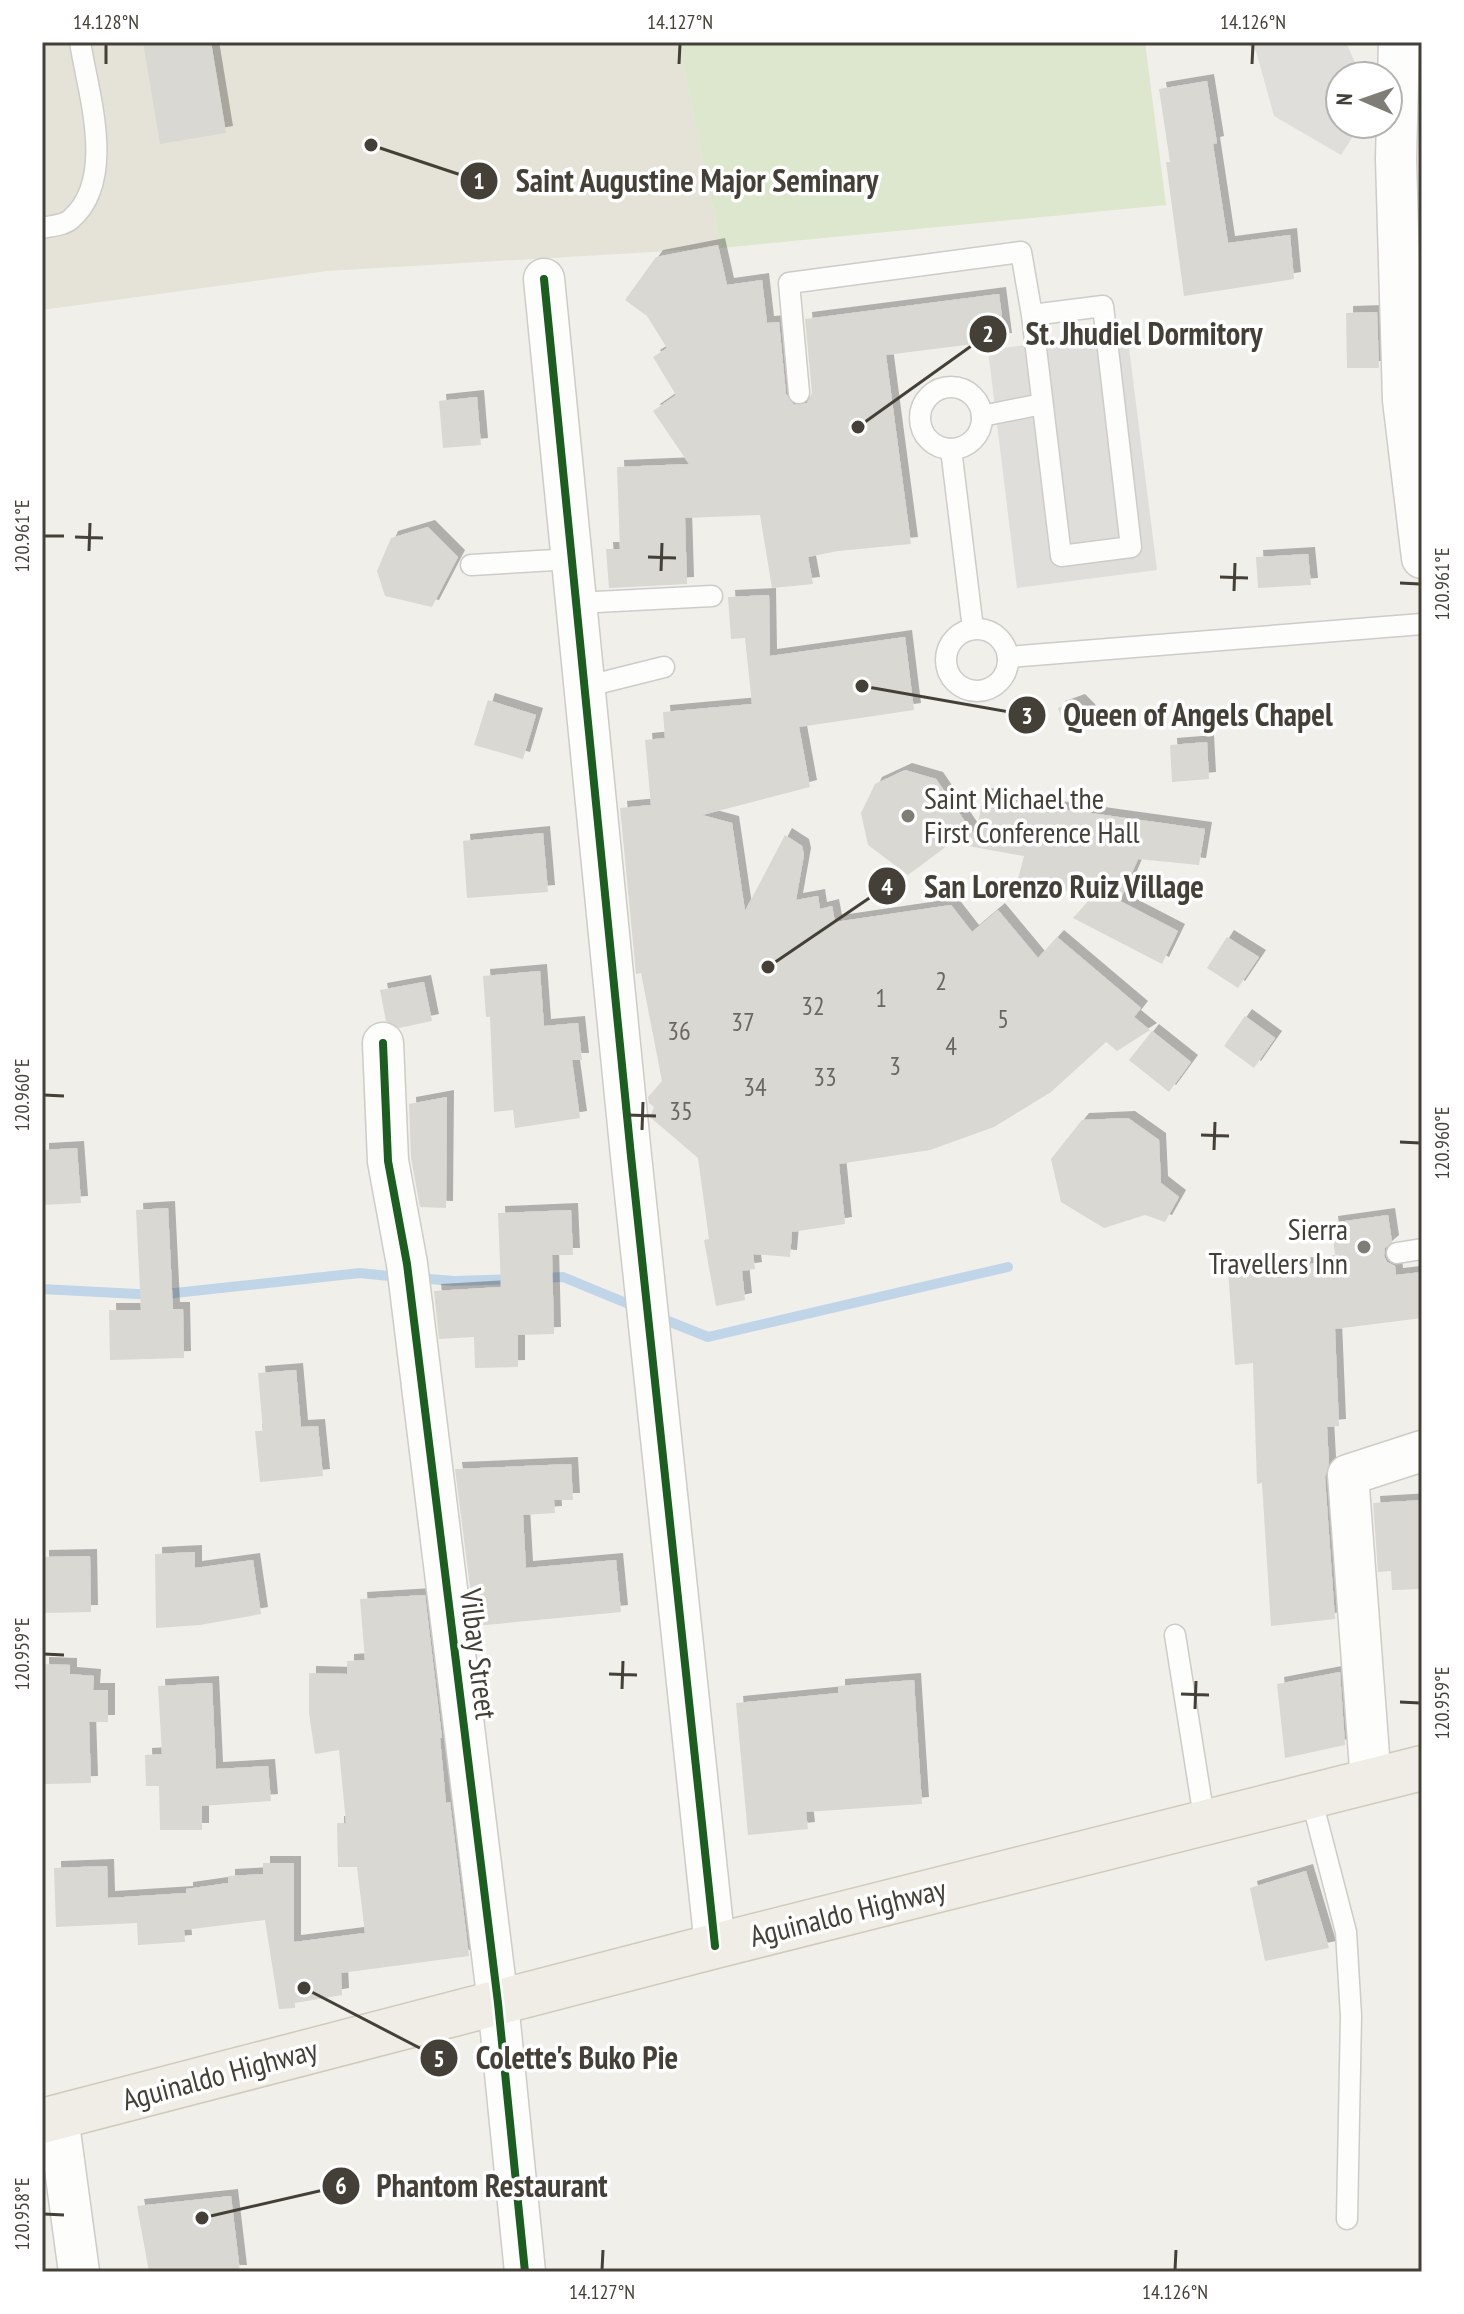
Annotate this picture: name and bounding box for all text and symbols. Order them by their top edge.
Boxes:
text: 14.128°N [73,9,139,35]
text: 14.127°N [647,9,713,35]
text: 14.126°N [1220,9,1286,35]
north arrow [1324,60,1404,140]
text: N [1330,93,1358,106]
callout: Saint Augustine Major Seminary [459,153,895,209]
text: Saint Augustine Major Seminary [516,159,879,201]
text: 1 [473,165,485,196]
callout: St. Jhudiel Dormitory [968,306,1279,362]
text: St. Jhudiel Dormitory [1026,312,1264,354]
text: 2 [982,318,994,349]
text: 120.961°E [9,500,35,572]
text: 120.961°E [1429,548,1455,620]
callout: Queen of Angels Chapel [1007,687,1350,743]
text: Queen of Angels Chapel [1063,693,1333,735]
text: 3 [1021,700,1033,731]
place label: Saint Michael the First Conference Hall [924,778,1140,851]
marker: Saint Michael the First Conference Hall [899,807,917,825]
callout: San Lorenzo Ruiz Village [867,858,1221,914]
text: San Lorenzo Ruiz Village [924,865,1204,907]
text: 4 [881,871,893,902]
house number: 2 [935,964,947,997]
house number: 1 [875,981,887,1014]
house number: 32 [801,989,825,1022]
house number: 5 [997,1002,1009,1035]
house number: 37 [731,1005,755,1038]
house number: 36 [667,1014,691,1047]
house number: 4 [945,1029,957,1062]
house number: 3 [889,1049,901,1082]
text: 120.960°E [9,1059,35,1131]
house number: 33 [813,1060,837,1093]
house number: 34 [743,1070,767,1103]
house number: 35 [669,1094,693,1127]
text: 120.960°E [1429,1107,1455,1179]
place label: Sierra Travellers Inn [1208,1209,1348,1282]
marker: Sierra Travellers Inn [1355,1238,1373,1256]
street label: Vilbay Street [452,1585,507,1722]
text: 120.959°E [9,1618,35,1690]
text: 120.959°E [1429,1667,1455,1739]
street label: Aguinaldo Highway [746,1868,950,1955]
street label: Aguinaldo Highway [118,2029,322,2118]
callout: Colette's Buko Pie [419,2030,694,2086]
text: Colette's Buko Pie [476,2036,678,2078]
text: 5 [433,2043,445,2074]
callout: Phantom Restaurant [321,2158,624,2214]
text: Phantom Restaurant [376,2164,608,2206]
text: 6 [335,2170,347,2201]
text: 120.958°E [9,2178,35,2250]
text: 14.127°N [569,2279,635,2305]
text: 14.126°N [1142,2279,1208,2305]

